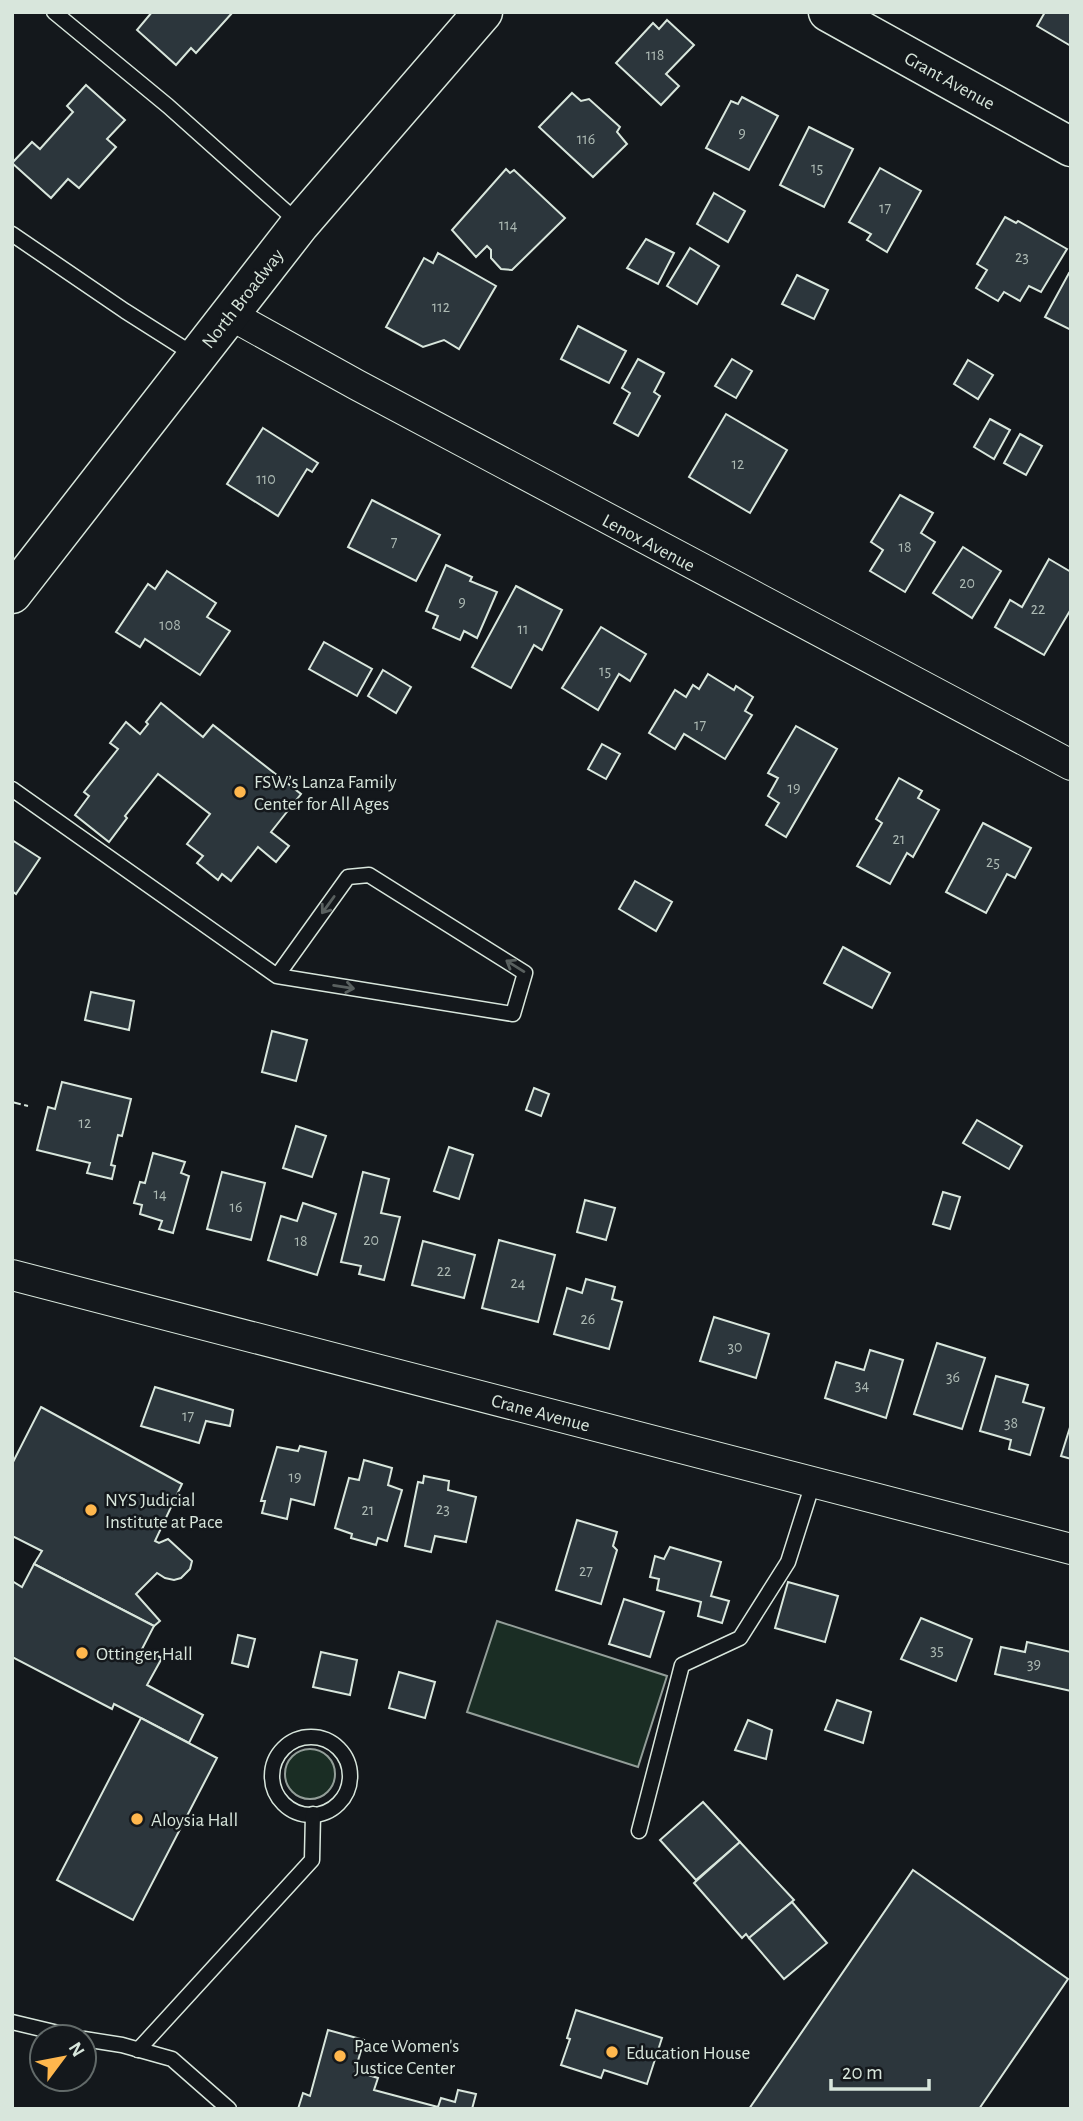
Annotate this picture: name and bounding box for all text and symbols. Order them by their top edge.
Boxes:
house number: 118 [646,47,664,63]
street label: Grant Avenue [901,49,998,114]
house number: 9 [738,125,746,141]
house number: 116 [577,131,595,147]
house number: 15 [811,160,823,176]
house number: 17 [879,200,891,216]
house number: 114 [499,217,518,233]
street label: North Broadway [199,246,288,352]
house number: 23 [1015,249,1029,265]
house number: 112 [432,299,450,315]
house number: 12 [732,456,744,472]
house number: 110 [256,471,276,487]
street label: Lenox Avenue [599,511,698,576]
house number: 7 [391,534,398,550]
house number: 18 [898,539,912,555]
house number: 20 [959,575,975,591]
house number: 9 [458,594,466,610]
house number: 22 [1031,601,1045,617]
house number: 108 [159,617,181,633]
house number: 11 [517,621,529,637]
house number: 15 [599,663,611,679]
house number: 17 [694,717,706,733]
place label: FSW’s Lanza Family Center for All Ages [254,773,397,814]
house number: 19 [787,780,801,796]
marker: FSW’s Lanza Family Center for All Ages [232,784,248,800]
house number: 21 [893,831,905,847]
house number: 25 [986,854,1000,870]
one-way arrow [321,895,335,914]
one-way arrow [505,958,525,972]
one-way arrow [332,981,355,994]
house number: 12 [79,1115,91,1131]
house number: 14 [153,1186,167,1202]
house number: 16 [229,1199,243,1215]
house number: 20 [363,1232,379,1248]
house number: 18 [294,1233,308,1249]
house number: 22 [437,1263,451,1279]
house number: 24 [511,1275,526,1291]
house number: 26 [581,1311,595,1327]
house number: 30 [727,1339,743,1355]
house number: 36 [946,1369,960,1385]
house number: 34 [855,1377,869,1393]
street label: Crane Avenue [489,1391,592,1436]
house number: 17 [182,1408,194,1424]
house number: 38 [1004,1415,1018,1431]
house number: 19 [288,1469,302,1485]
place label: NYS Judicial Institute at Pace [105,1491,223,1532]
house number: 23 [436,1501,450,1517]
marker: NYS Judicial Institute at Pace [83,1502,99,1518]
house number: 21 [362,1502,374,1518]
house number: 27 [579,1563,593,1579]
house number: 35 [930,1642,944,1658]
marker: Ottinger Hall [74,1645,90,1661]
place label: Ottinger Hall [96,1645,193,1664]
house number: 39 [1027,1656,1041,1672]
marker: Aloysia Hall [129,1811,145,1827]
place label: Aloysia Hall [151,1811,238,1830]
north arrow [28,2023,98,2093]
place label: Pace Women's Justice Center [354,2037,459,2078]
text: N [65,2039,88,2060]
marker: Education House [604,2044,620,2060]
place label: Education House [626,2044,750,2063]
marker: Pace Women's Justice Center [332,2048,348,2064]
scale bar [831,2048,929,2092]
text: 20 m [842,2062,883,2083]

